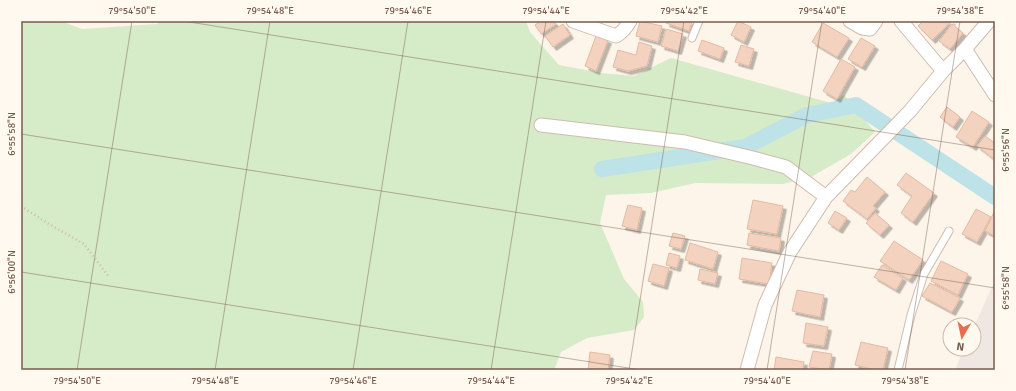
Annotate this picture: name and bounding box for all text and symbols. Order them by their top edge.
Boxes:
text: 79°54'50"E [108,5,156,17]
text: 79°54'48"E [246,5,294,17]
text: 79°54'46"E [384,5,432,17]
text: 79°54'44"E [522,5,570,17]
text: 79°54'42"E [660,5,708,17]
text: 79°54'40"E [798,5,846,17]
text: 79°54'38"E [936,5,984,17]
text: 6°55'58"N [6,112,18,156]
text: 6°55'56"N [1000,128,1012,172]
text: 6°56'00"N [6,250,18,294]
text: 6°55'58"N [1000,266,1012,310]
north arrow [942,317,982,357]
text: N [956,339,965,353]
text: 79°54'50"E [53,375,101,387]
text: 79°54'48"E [191,375,239,387]
text: 79°54'46"E [329,375,377,387]
text: 79°54'44"E [467,375,515,387]
text: 79°54'42"E [605,375,653,387]
text: 79°54'40"E [743,375,791,387]
text: 79°54'38"E [881,375,929,387]

